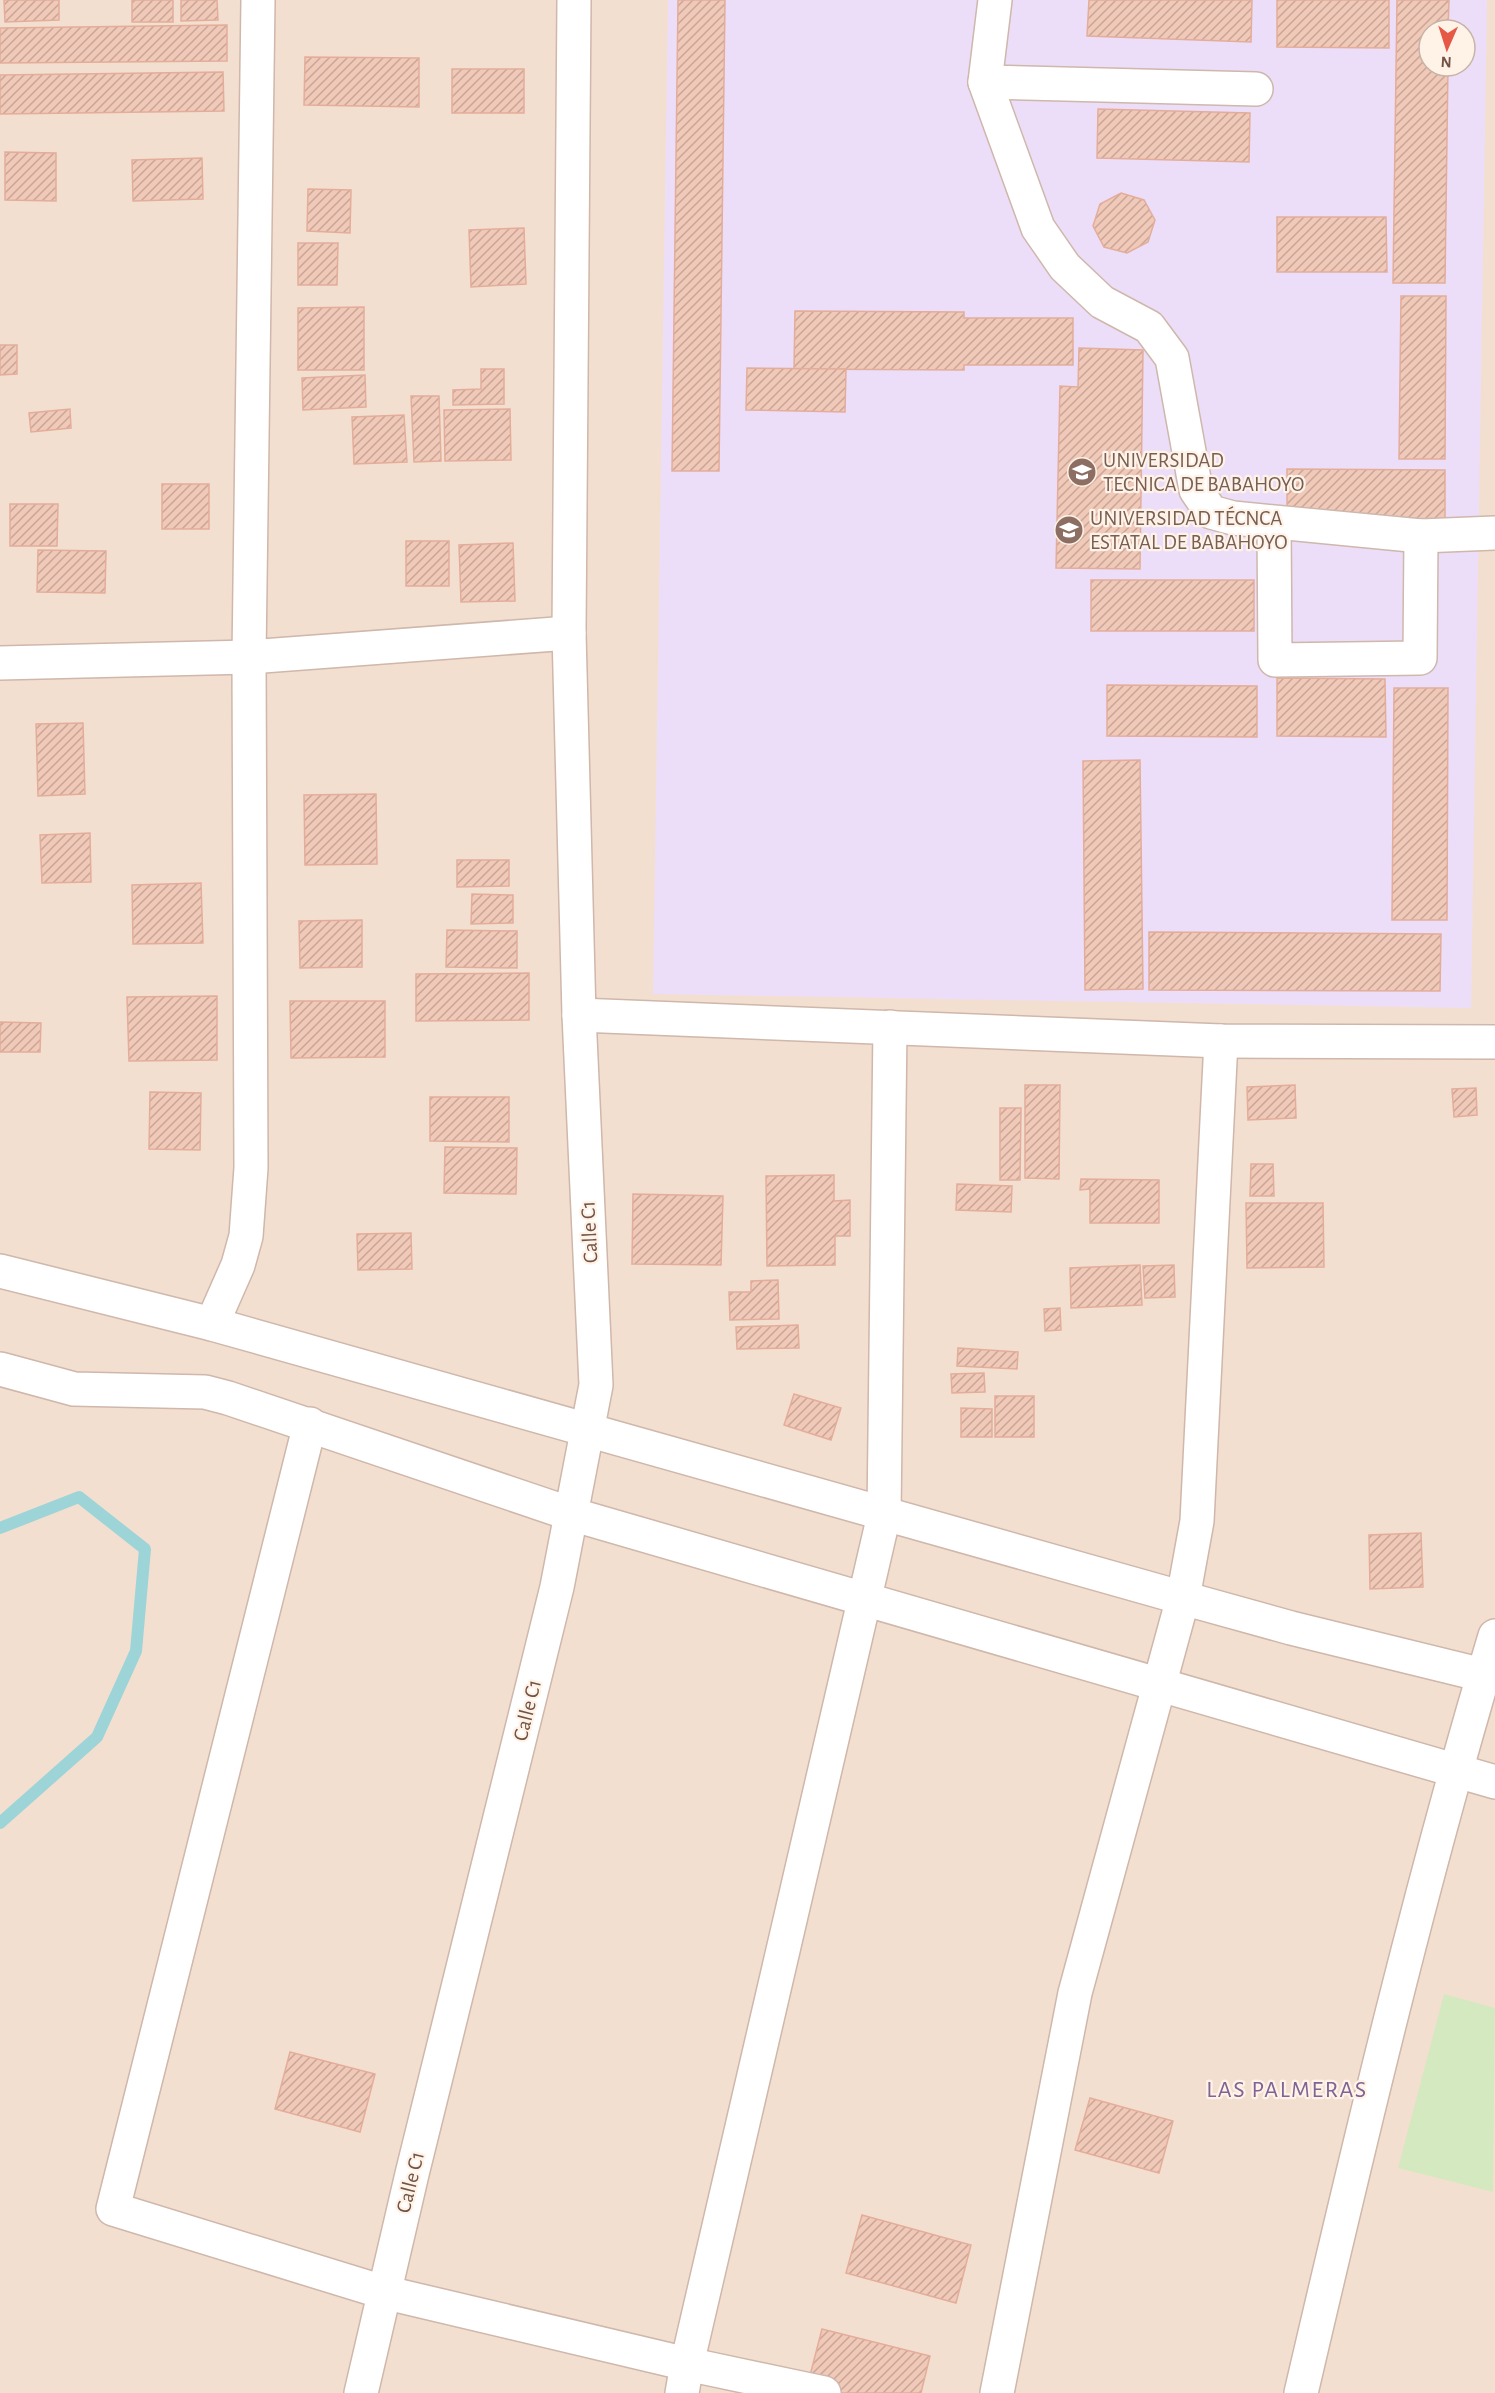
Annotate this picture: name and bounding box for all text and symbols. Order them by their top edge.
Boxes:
north arrow [1417,18,1477,78]
text: N [1440,54,1452,70]
place label: UNIVERSIDAD TECNICA DE BABAHOYO [1103,450,1304,495]
school or university icon: UNIVERSIDAD TECNICA DE BABAHOYO [1066,456,1098,488]
place label: UNIVERSIDAD TÉCNCA ESTATAL DE BABAHOYO [1090,506,1288,553]
school or university icon: UNIVERSIDAD TÉCNCA ESTATAL DE BABAHOYO [1053,514,1085,546]
street label: Calle C1 [577,1200,602,1264]
street label: Calle C1 [510,1677,545,1743]
district label: LAS PALMERAS [1206,2078,1368,2102]
street label: Calle C1 [393,2149,428,2215]

